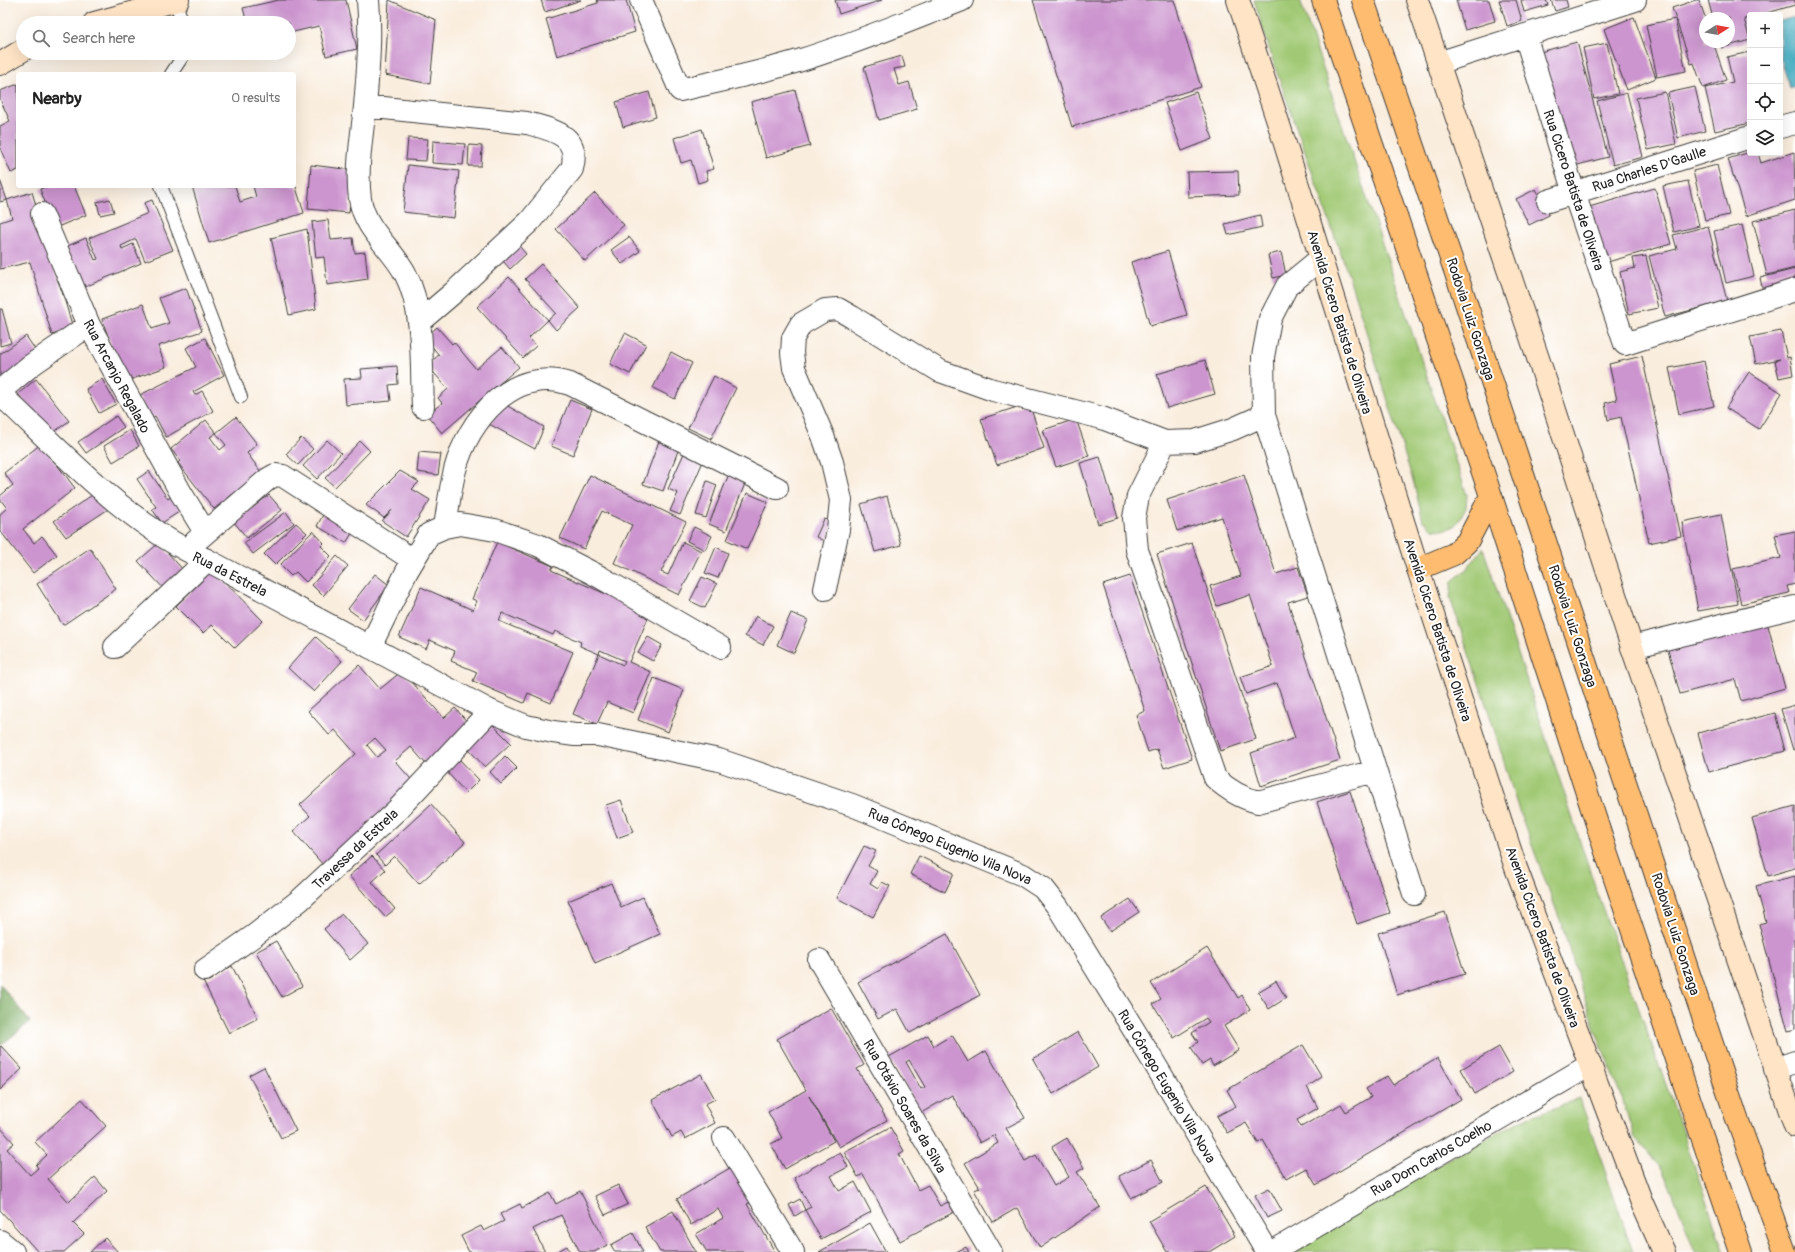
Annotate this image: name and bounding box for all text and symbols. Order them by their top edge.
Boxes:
north arrow [1699,12,1735,48]
map controls [1747,12,1783,156]
button: + [1747,12,1783,48]
search box [16,16,296,60]
icon: search [30,27,52,49]
text: Search here [62,29,135,48]
button: − [1747,48,1783,84]
button: locate [1747,84,1783,120]
text: Nearby [32,88,81,109]
text: 0 results [231,90,280,106]
street label: Rua Cicero Batista de Oliveira [1539,108,1608,273]
button: layers [1747,120,1783,156]
street label: Rua Charles D'Gaulle [1590,143,1708,196]
street label: Avenida Cicero Batista de Oliveira [1303,228,1376,416]
street label: Rodovia Luiz Gonzaga [1443,256,1498,383]
street label: Rua Arcanjo Regalado [79,317,154,436]
street label: Avenida Cicero Batista de Oliveira [1400,537,1475,724]
street label: Rua da Estrela [189,548,270,601]
street label: Rodovia Luiz Gonzaga [1545,563,1600,690]
street label: Rua Cônego Eugenio Vila Nova [866,804,1034,889]
street label: Travessa da Estrela [309,805,402,893]
street label: Avenida Cicero Batista de Oliveira [1502,844,1583,1030]
street label: Rodovia Luiz Gonzaga [1648,871,1703,998]
street label: Rua Cônego Eugenio Vila Nova [1114,1006,1219,1166]
street label: Rua Otávio Soares da Silva [859,1036,950,1176]
street label: Rua Dom Carlos Coelho [1368,1117,1495,1200]

